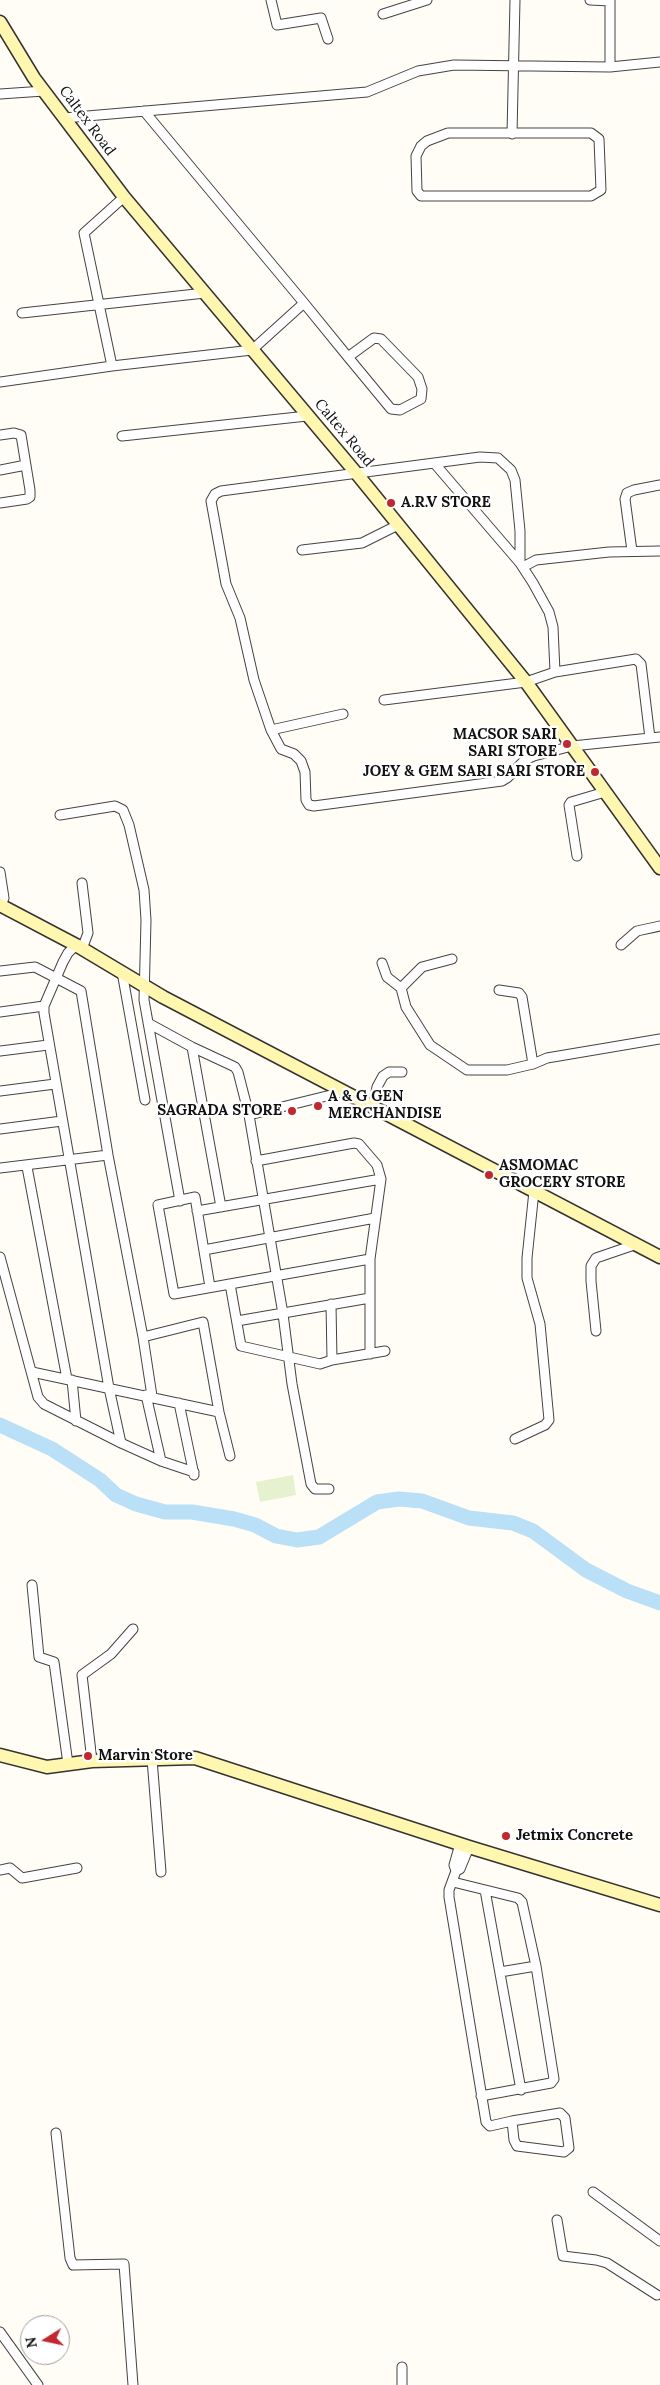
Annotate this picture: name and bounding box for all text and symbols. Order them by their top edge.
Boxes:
street label: Caltex Road [55,82,119,160]
street label: Caltex Road [310,395,378,471]
place label: A.R.V STORE [401,494,491,512]
marker: A.R.V STORE [385,497,397,509]
place label: MACSOR SARI SARI STORE [453,726,557,761]
marker: MACSOR SARI SARI STORE [561,738,573,750]
place label: JOEY & GEM SARI SARI STORE [363,763,585,781]
marker: JOEY & GEM SARI SARI STORE [589,766,601,778]
place label: A & G GEN MERCHANDISE [328,1088,442,1123]
marker: A & G GEN MERCHANDISE [312,1100,324,1112]
place label: SAGRADA STORE [157,1102,282,1120]
marker: SAGRADA STORE [286,1105,298,1117]
place label: ASMOMAC GROCERY STORE [499,1157,625,1192]
marker: ASMOMAC GROCERY STORE [483,1169,495,1181]
place label: Marvin Store [98,1747,193,1765]
marker: Marvin Store [82,1750,94,1762]
place label: Jetmix Concrete [516,1827,633,1845]
marker: Jetmix Concrete [500,1830,512,1842]
north arrow [20,2315,70,2365]
text: N [21,2336,41,2349]

